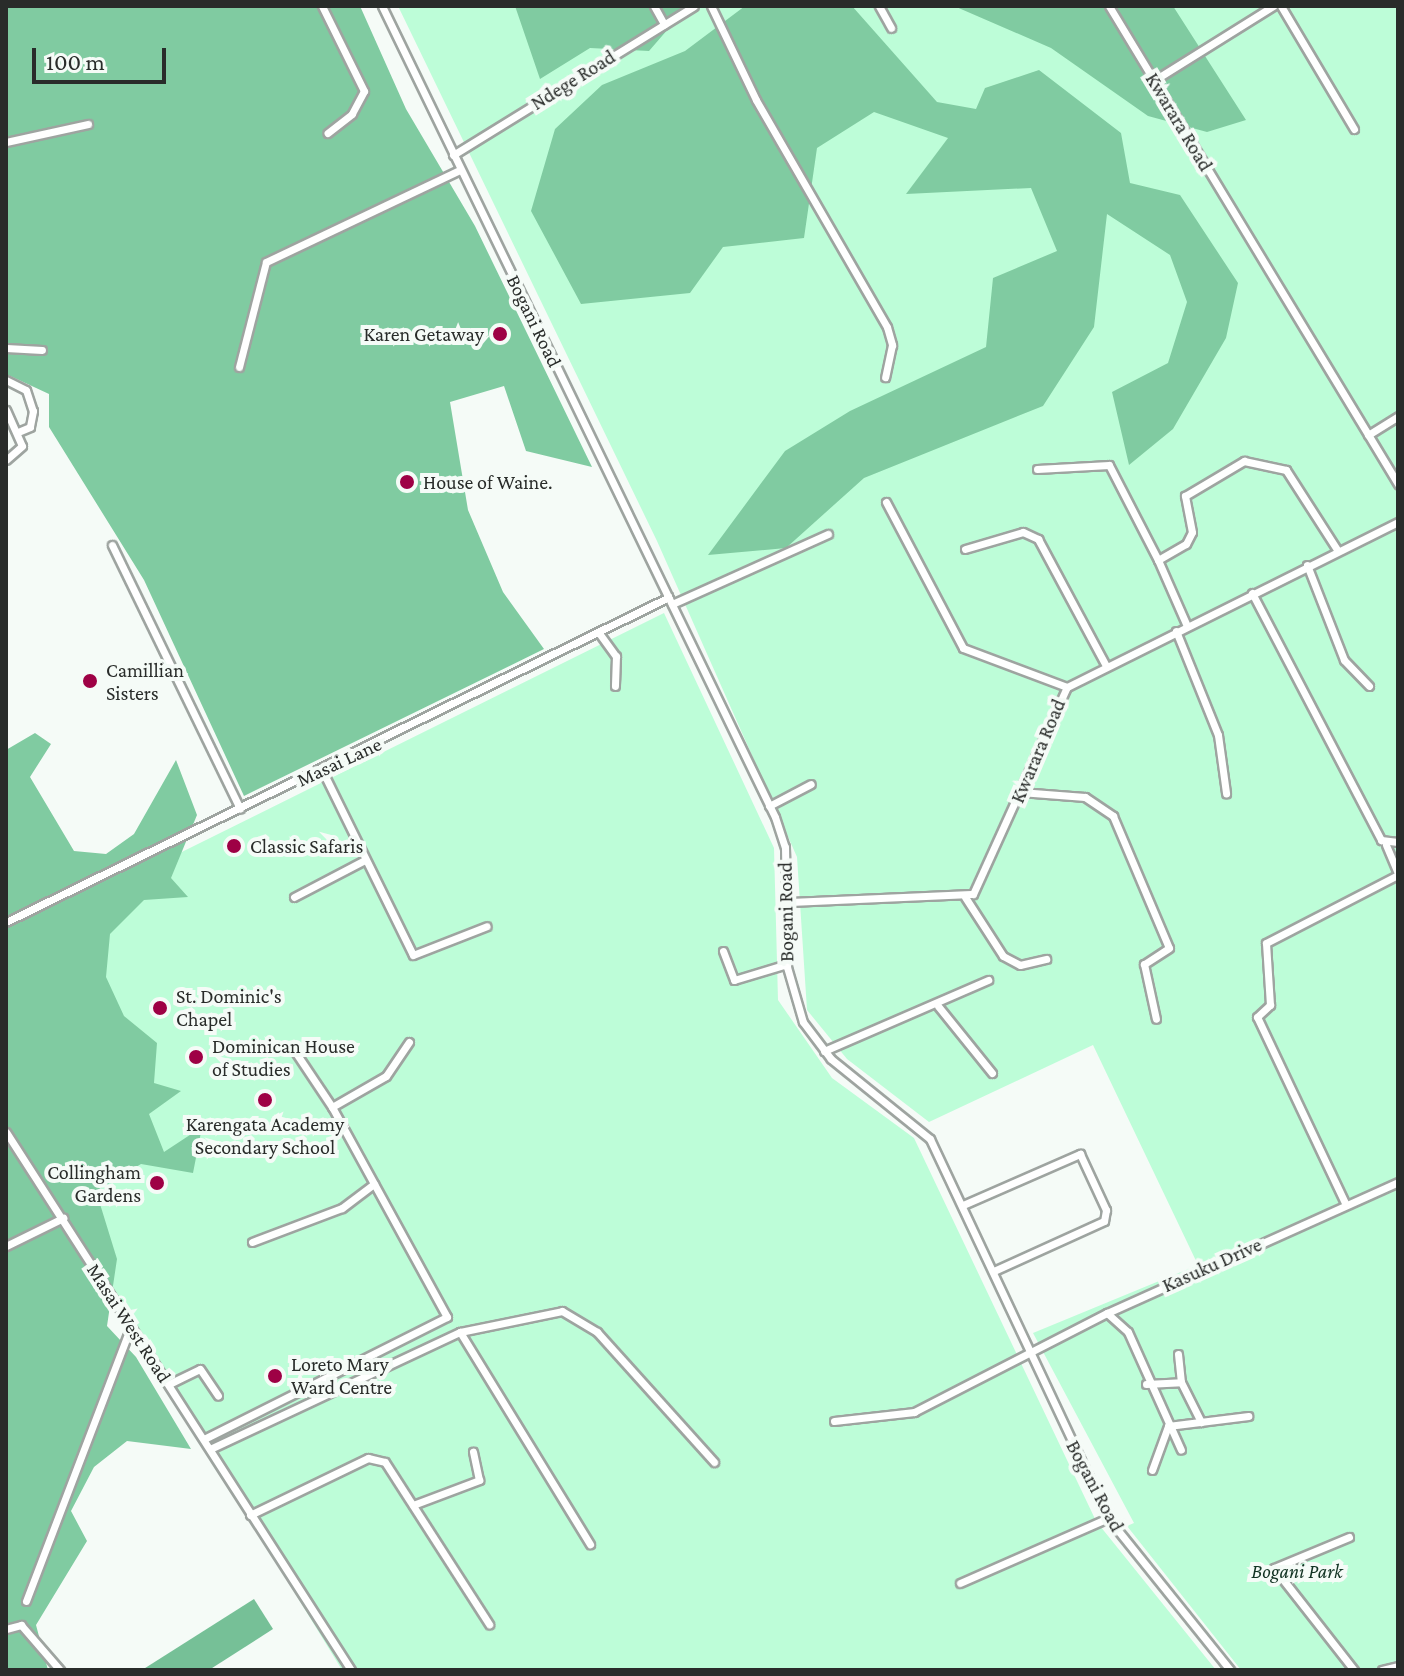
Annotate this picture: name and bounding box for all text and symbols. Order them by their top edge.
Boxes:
scale bar [36,32,170,82]
street label: Ndege Road [526,45,620,115]
text: 100 m [46,48,105,75]
street label: Kwarara Road [1140,68,1218,176]
street label: Bogani Road [501,271,567,371]
place label: Karen Getaway [363,322,484,346]
marker: Karen Getaway [491,325,509,343]
place label: House of Waine. [423,470,553,494]
marker: House of Waine. [398,473,416,491]
place label: Camillian Sisters [106,658,184,705]
marker: Camillian Sisters [81,672,99,690]
street label: Kwarara Road [1005,695,1071,807]
street label: Masai Lane [293,732,385,792]
place label: Classic Safaris [250,834,363,858]
marker: Classic Safaris [225,837,243,855]
street label: Bogani Road [773,862,799,962]
place label: St. Dominic's Chapel [176,984,282,1031]
marker: St. Dominic's Chapel [151,999,169,1017]
place label: Dominican House of Studies [212,1034,355,1081]
marker: Dominican House of Studies [187,1048,205,1066]
marker: Karengata Academy Secondary School [256,1091,274,1109]
place label: Karengata Academy Secondary School [186,1112,344,1159]
place label: Collingham Gardens [47,1160,141,1207]
marker: Collingham Gardens [148,1174,166,1192]
street label: Kasuku Drive [1159,1232,1265,1298]
street label: Masai West Road [82,1259,176,1387]
place label: Loreto Mary Ward Centre [291,1352,392,1399]
marker: Loreto Mary Ward Centre [266,1367,284,1385]
street label: Bogani Road [1061,1436,1129,1536]
park label: Bogani Park [1251,1559,1343,1583]

